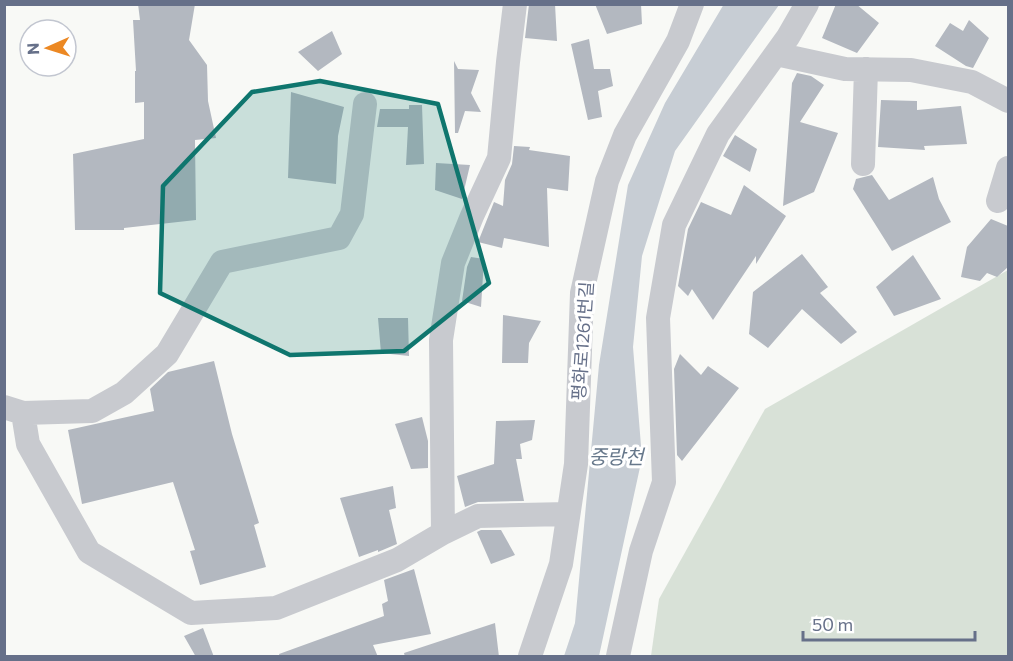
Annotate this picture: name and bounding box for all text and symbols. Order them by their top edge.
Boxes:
north arrow [18,18,78,78]
text: N [23,42,42,55]
street label: 평화로1261번길 [567,281,597,401]
water label: 중랑천 [588,444,646,468]
scale bar [803,604,976,642]
text: 50 m [812,613,853,635]

